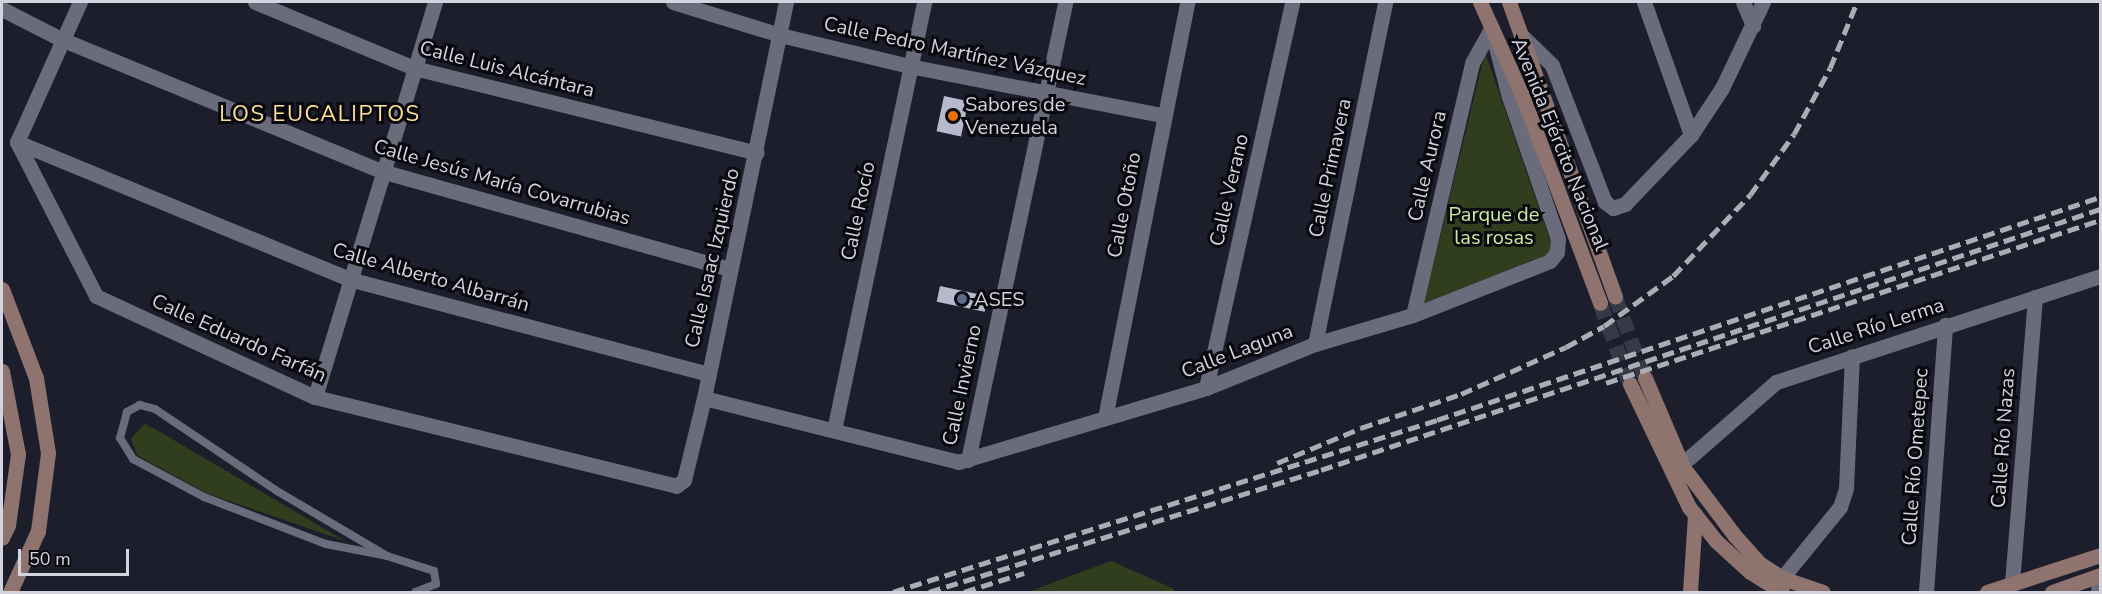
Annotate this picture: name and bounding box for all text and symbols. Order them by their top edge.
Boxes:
street label: Calle Pedro Martínez Vázquez [822,11,1088,91]
street label: Avenida Ejército Nacional [1506,34,1614,254]
street label: Calle Luis Alcántara [417,36,597,102]
place label: Sabores de Venezuela [965,92,1065,139]
street label: Calle Primavera [1304,96,1356,240]
district label: LOS EUCALIPTOS [219,102,421,128]
street label: Calle Aurora [1403,108,1451,224]
marker: Sabores de Venezuela [946,109,960,123]
street label: Calle Verano [1204,131,1254,249]
street label: Calle Jesús María Covarrubias [371,134,633,230]
street label: Calle Otoño [1102,150,1146,260]
street label: Calle Rocío [836,159,880,263]
street label: Calle Isaac Izquierdo [680,166,744,350]
park label: Parque de las rosas [1449,202,1539,249]
street label: Calle Alberto Albarrán [330,237,532,317]
place label: ASES [974,287,1025,311]
street label: Calle Eduardo Farfán [148,289,330,387]
marker: ASES [955,292,969,306]
street label: Calle Río Lerma [1805,293,1947,359]
street label: Calle Laguna [1178,319,1296,383]
street label: Calle Invierno [937,322,987,448]
street label: Calle Río Nazas [1986,367,2020,509]
street label: Calle Río Ometepec [1897,368,1933,546]
scale bar [21,537,132,575]
text: 50 m [29,547,71,571]

